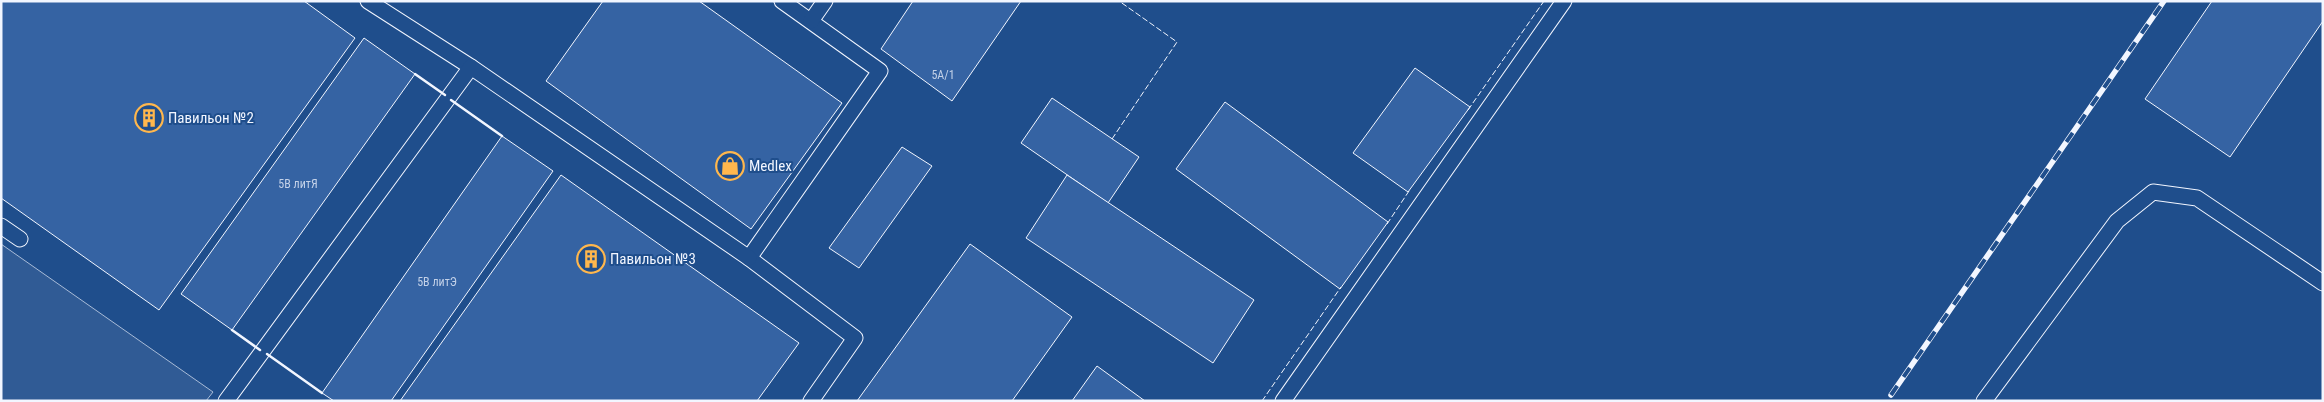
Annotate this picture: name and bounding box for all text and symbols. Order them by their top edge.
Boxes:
house number: 5А/1 [931,68,955,82]
building icon: Павильон №2 [134,103,164,133]
place label: Павильон №2 [168,109,254,127]
shop icon: Medlex [715,151,745,181]
place label: Medlex [749,157,792,175]
house number: 5В литЯ [278,177,318,191]
building icon: Павильон №3 [576,244,606,274]
place label: Павильон №3 [610,250,696,268]
house number: 5В литЭ [417,275,457,289]

